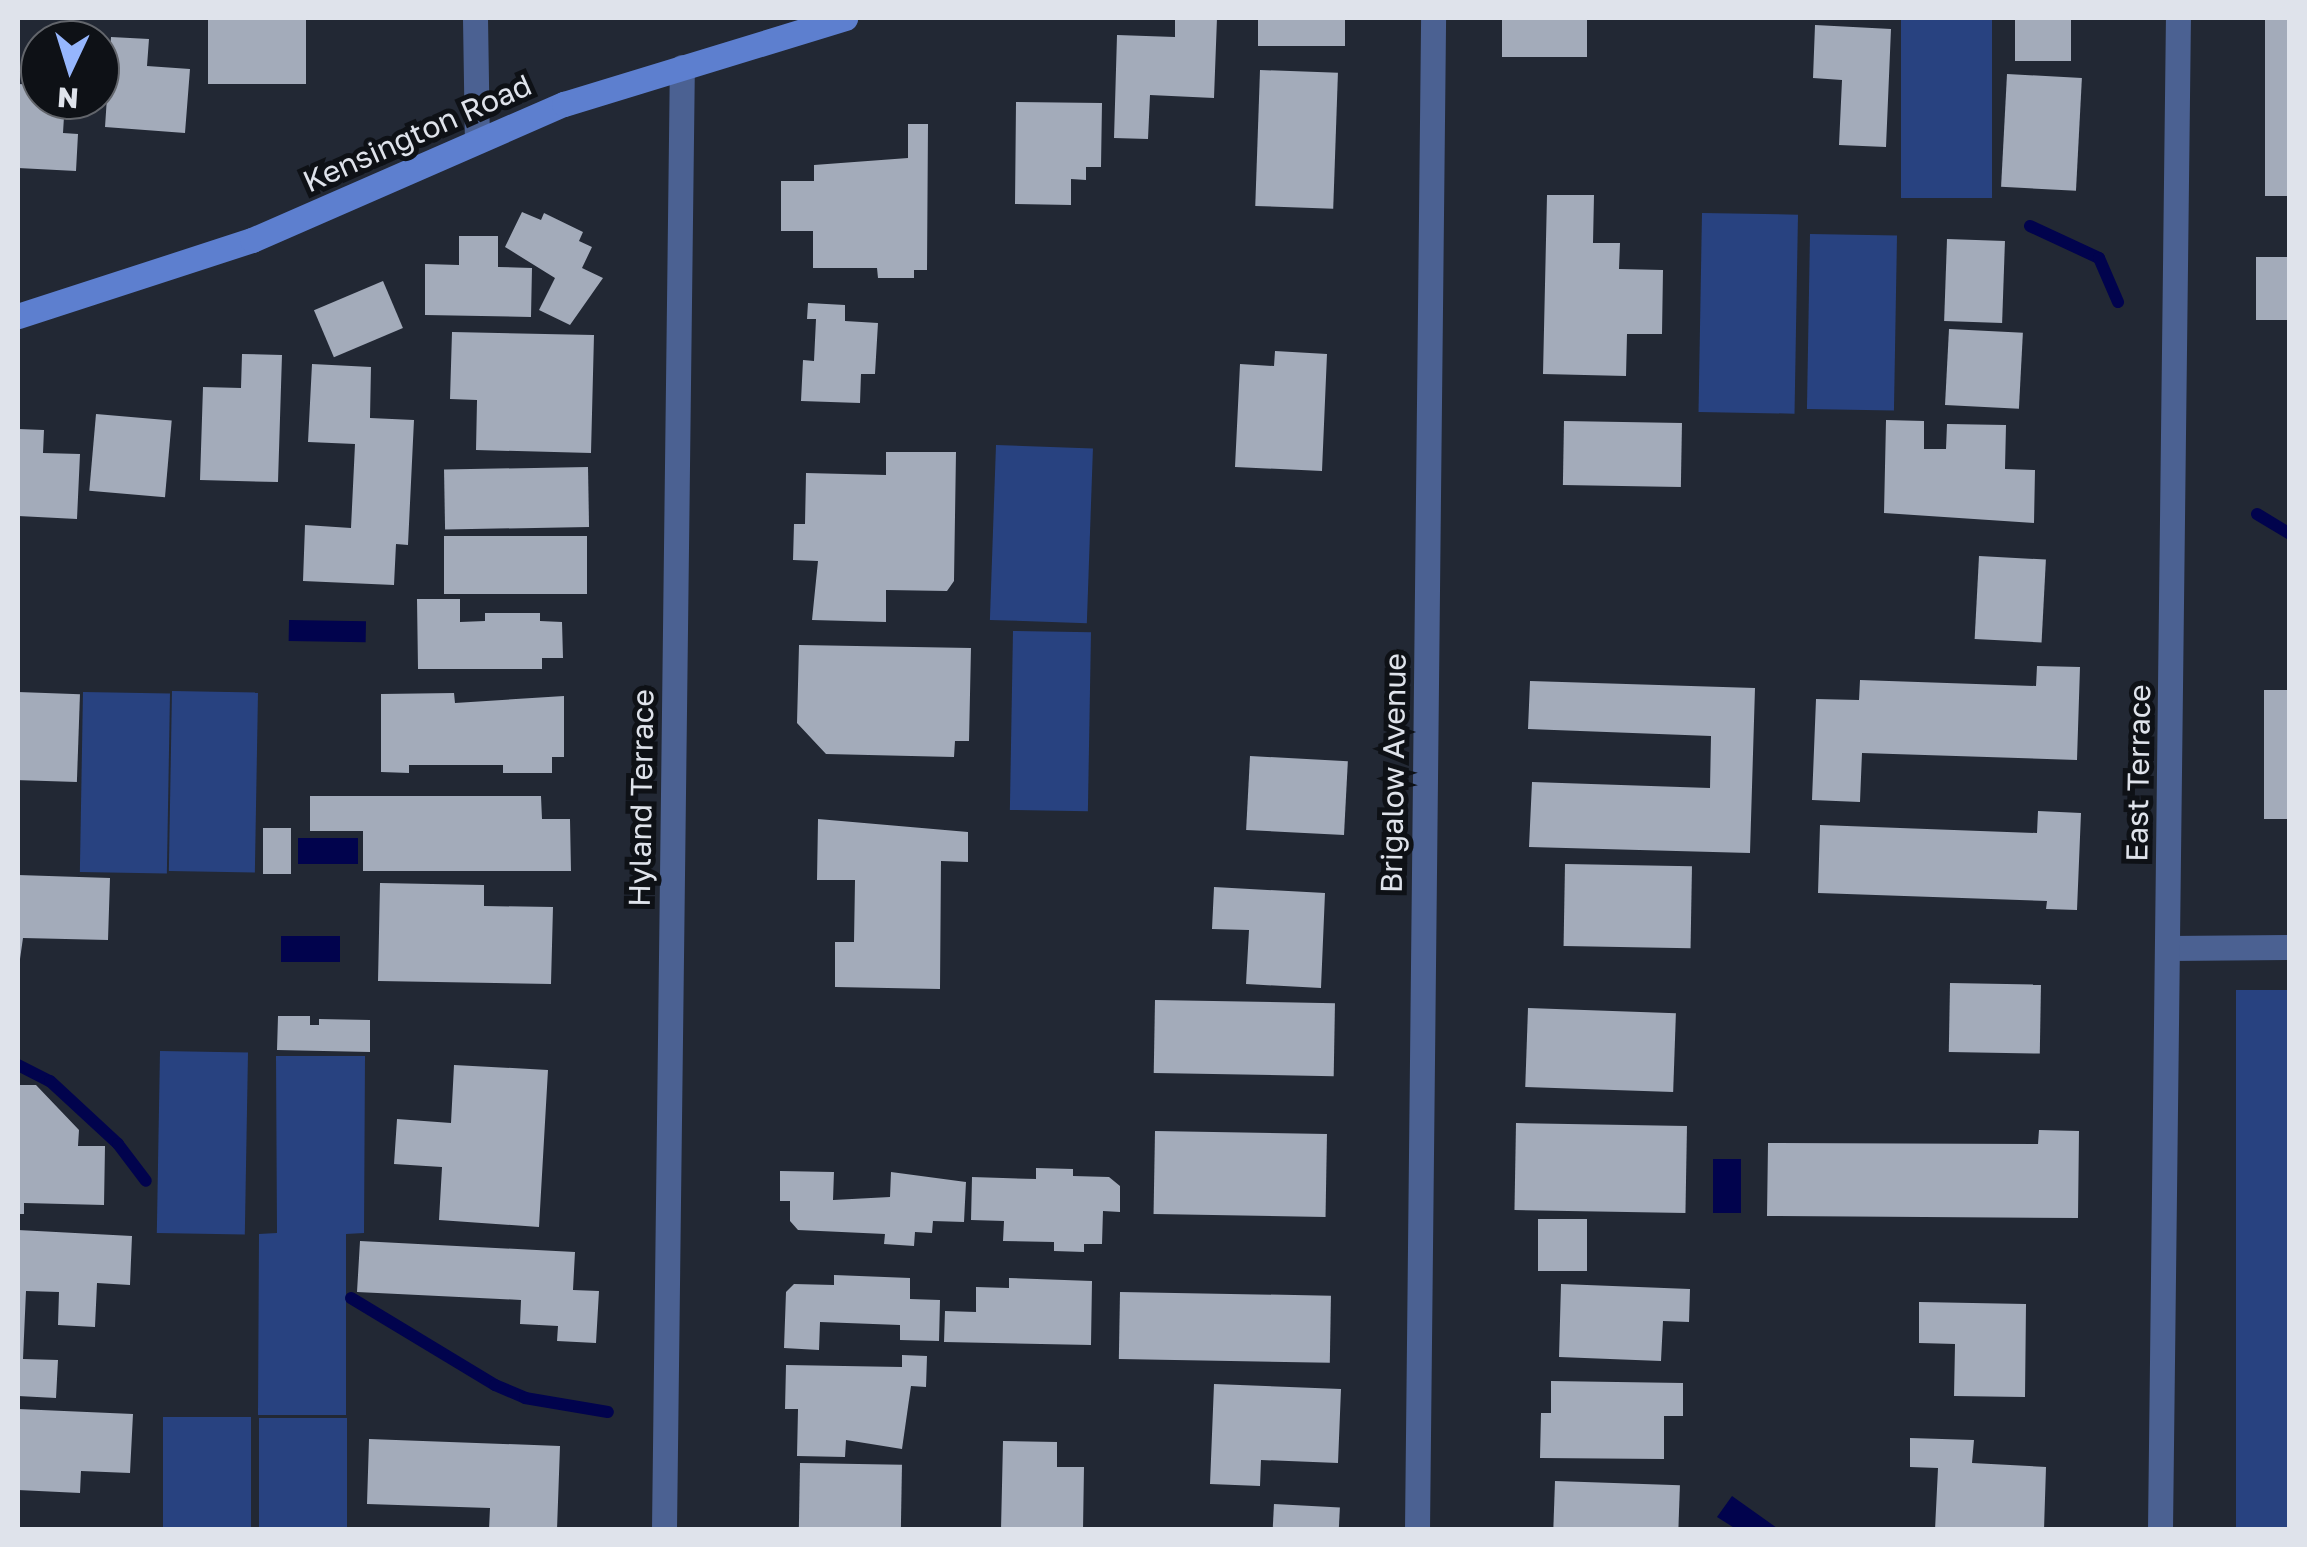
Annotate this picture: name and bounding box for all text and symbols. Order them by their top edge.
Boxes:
north arrow [20,20,120,120]
street label: Kensington Road [297,66,537,200]
text: N [56,81,80,116]
street label: Brigalow Avenue [1373,653,1413,893]
street label: East Terrace [2118,684,2158,862]
street label: Hyland Terrace [621,689,661,907]

